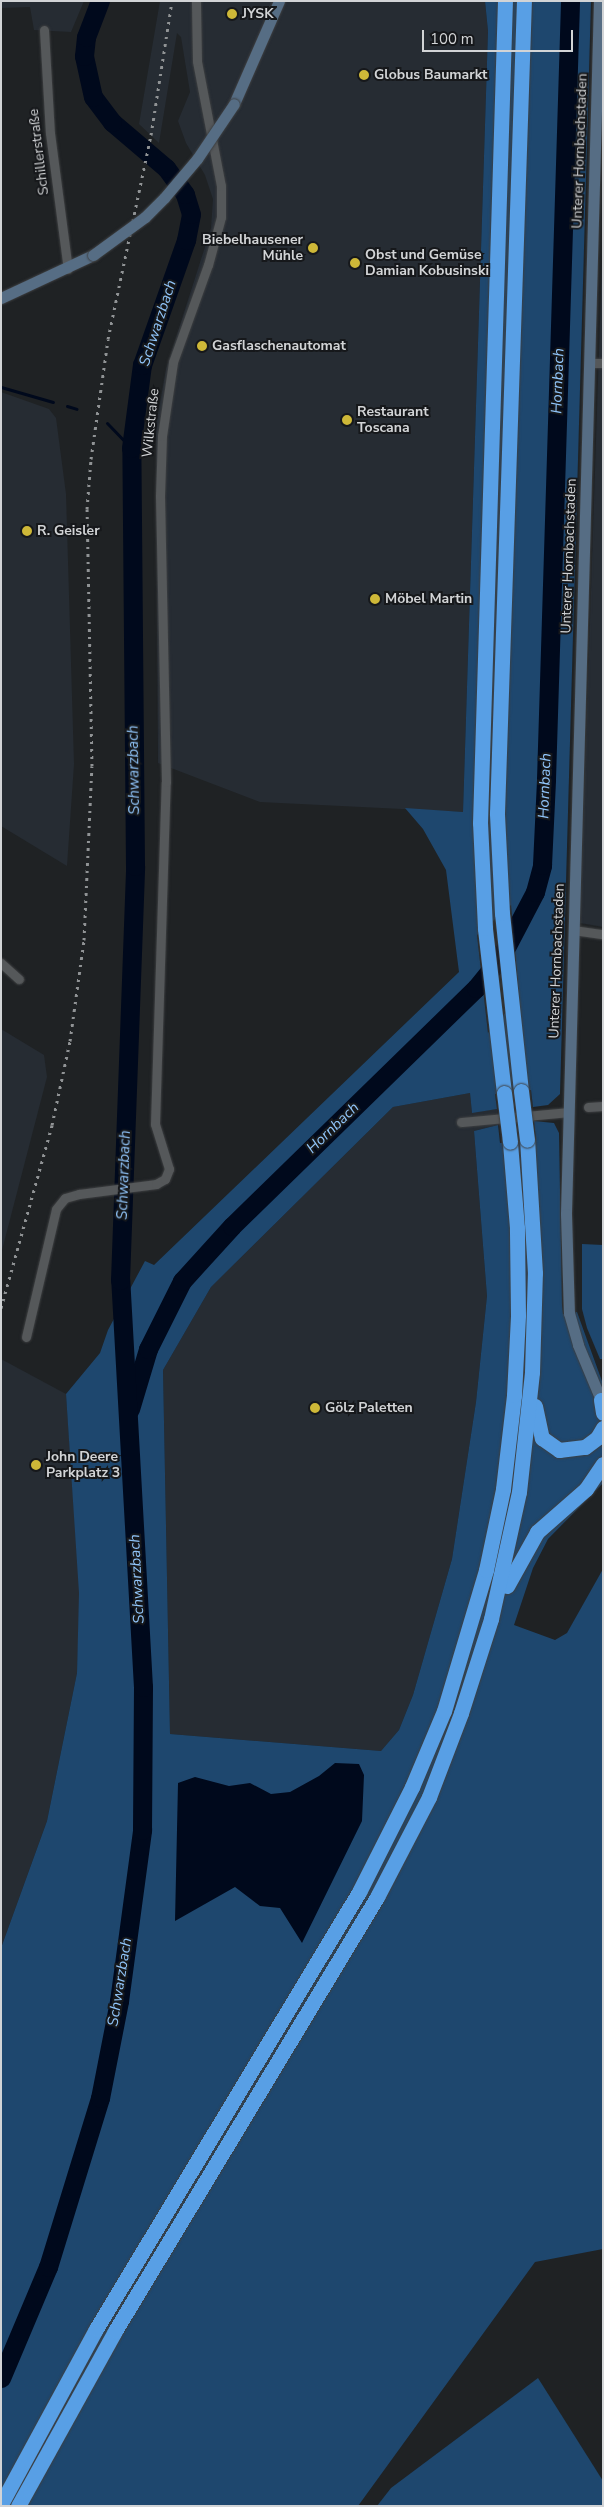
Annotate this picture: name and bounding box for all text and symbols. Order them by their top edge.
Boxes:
place label: JYSK [242,6,273,22]
marker: JYSK [226,8,238,20]
scale bar [424,20,575,52]
text: 100 m [430,29,474,49]
place label: Globus Baumarkt [374,67,487,83]
marker: Globus Baumarkt [358,69,370,81]
street label: Unterer Hornbachstaden [569,73,591,229]
street label: Schillerstraße [25,108,53,196]
place label: Biebelhausener Mühle [202,232,303,264]
marker: Biebelhausener Mühle [307,242,319,254]
place label: Obst und Gemüse Damian Kobusinski [365,247,489,280]
marker: Obst und Gemüse Damian Kobusinski [349,257,361,269]
water label: Schwarzbach [136,278,180,368]
place label: Gasflaschenautomat [212,338,346,354]
marker: Gasflaschenautomat [196,340,208,352]
water label: Hornbach [548,348,568,414]
street label: Wilkstraße [139,387,163,459]
place label: Restaurant Toscana [357,404,429,437]
marker: Restaurant Toscana [341,414,353,426]
street label: Unterer Hornbachstaden [558,478,580,634]
place label: R. Geisler [37,523,100,539]
marker: R. Geisler [21,525,33,537]
place label: Möbel Martin [385,591,472,607]
marker: Möbel Martin [369,593,381,605]
water label: Schwarzbach [124,725,144,815]
water label: Hornbach [535,753,555,819]
street label: Unterer Hornbachstaden [546,883,568,1039]
water label: Hornbach [303,1099,363,1157]
water label: Schwarzbach [113,1130,135,1220]
place label: Gölz Paletten [325,1400,413,1416]
marker: Gölz Paletten [309,1402,321,1414]
place label: John Deere Parkplatz 3 [46,1449,120,1481]
marker: John Deere Parkplatz 3 [30,1459,42,1471]
water label: Schwarzbach [126,1534,148,1624]
water label: Schwarzbach [104,1936,136,2028]

